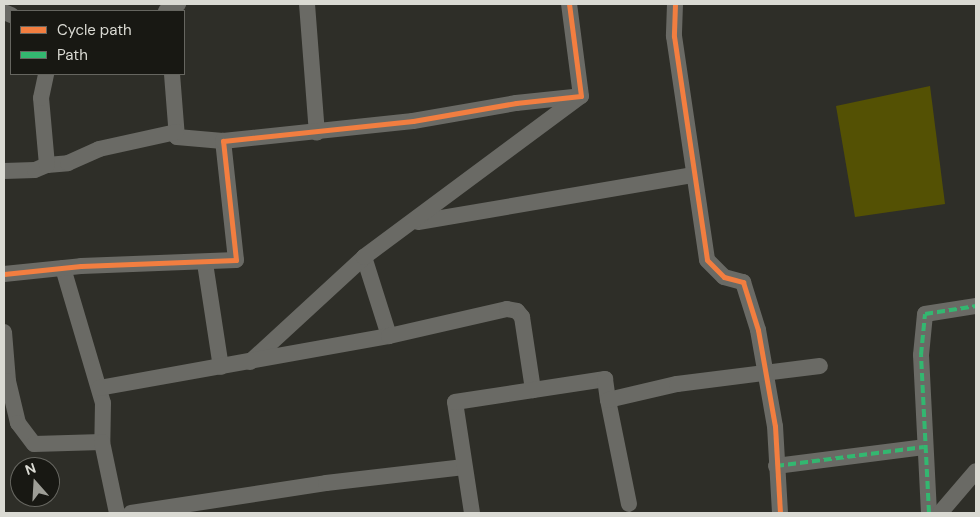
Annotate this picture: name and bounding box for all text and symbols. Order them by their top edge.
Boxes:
legend [10,10,185,75]
text: Cycle path [57,20,132,40]
text: Path [57,45,88,65]
north arrow [10,457,60,507]
text: N [23,459,38,479]

